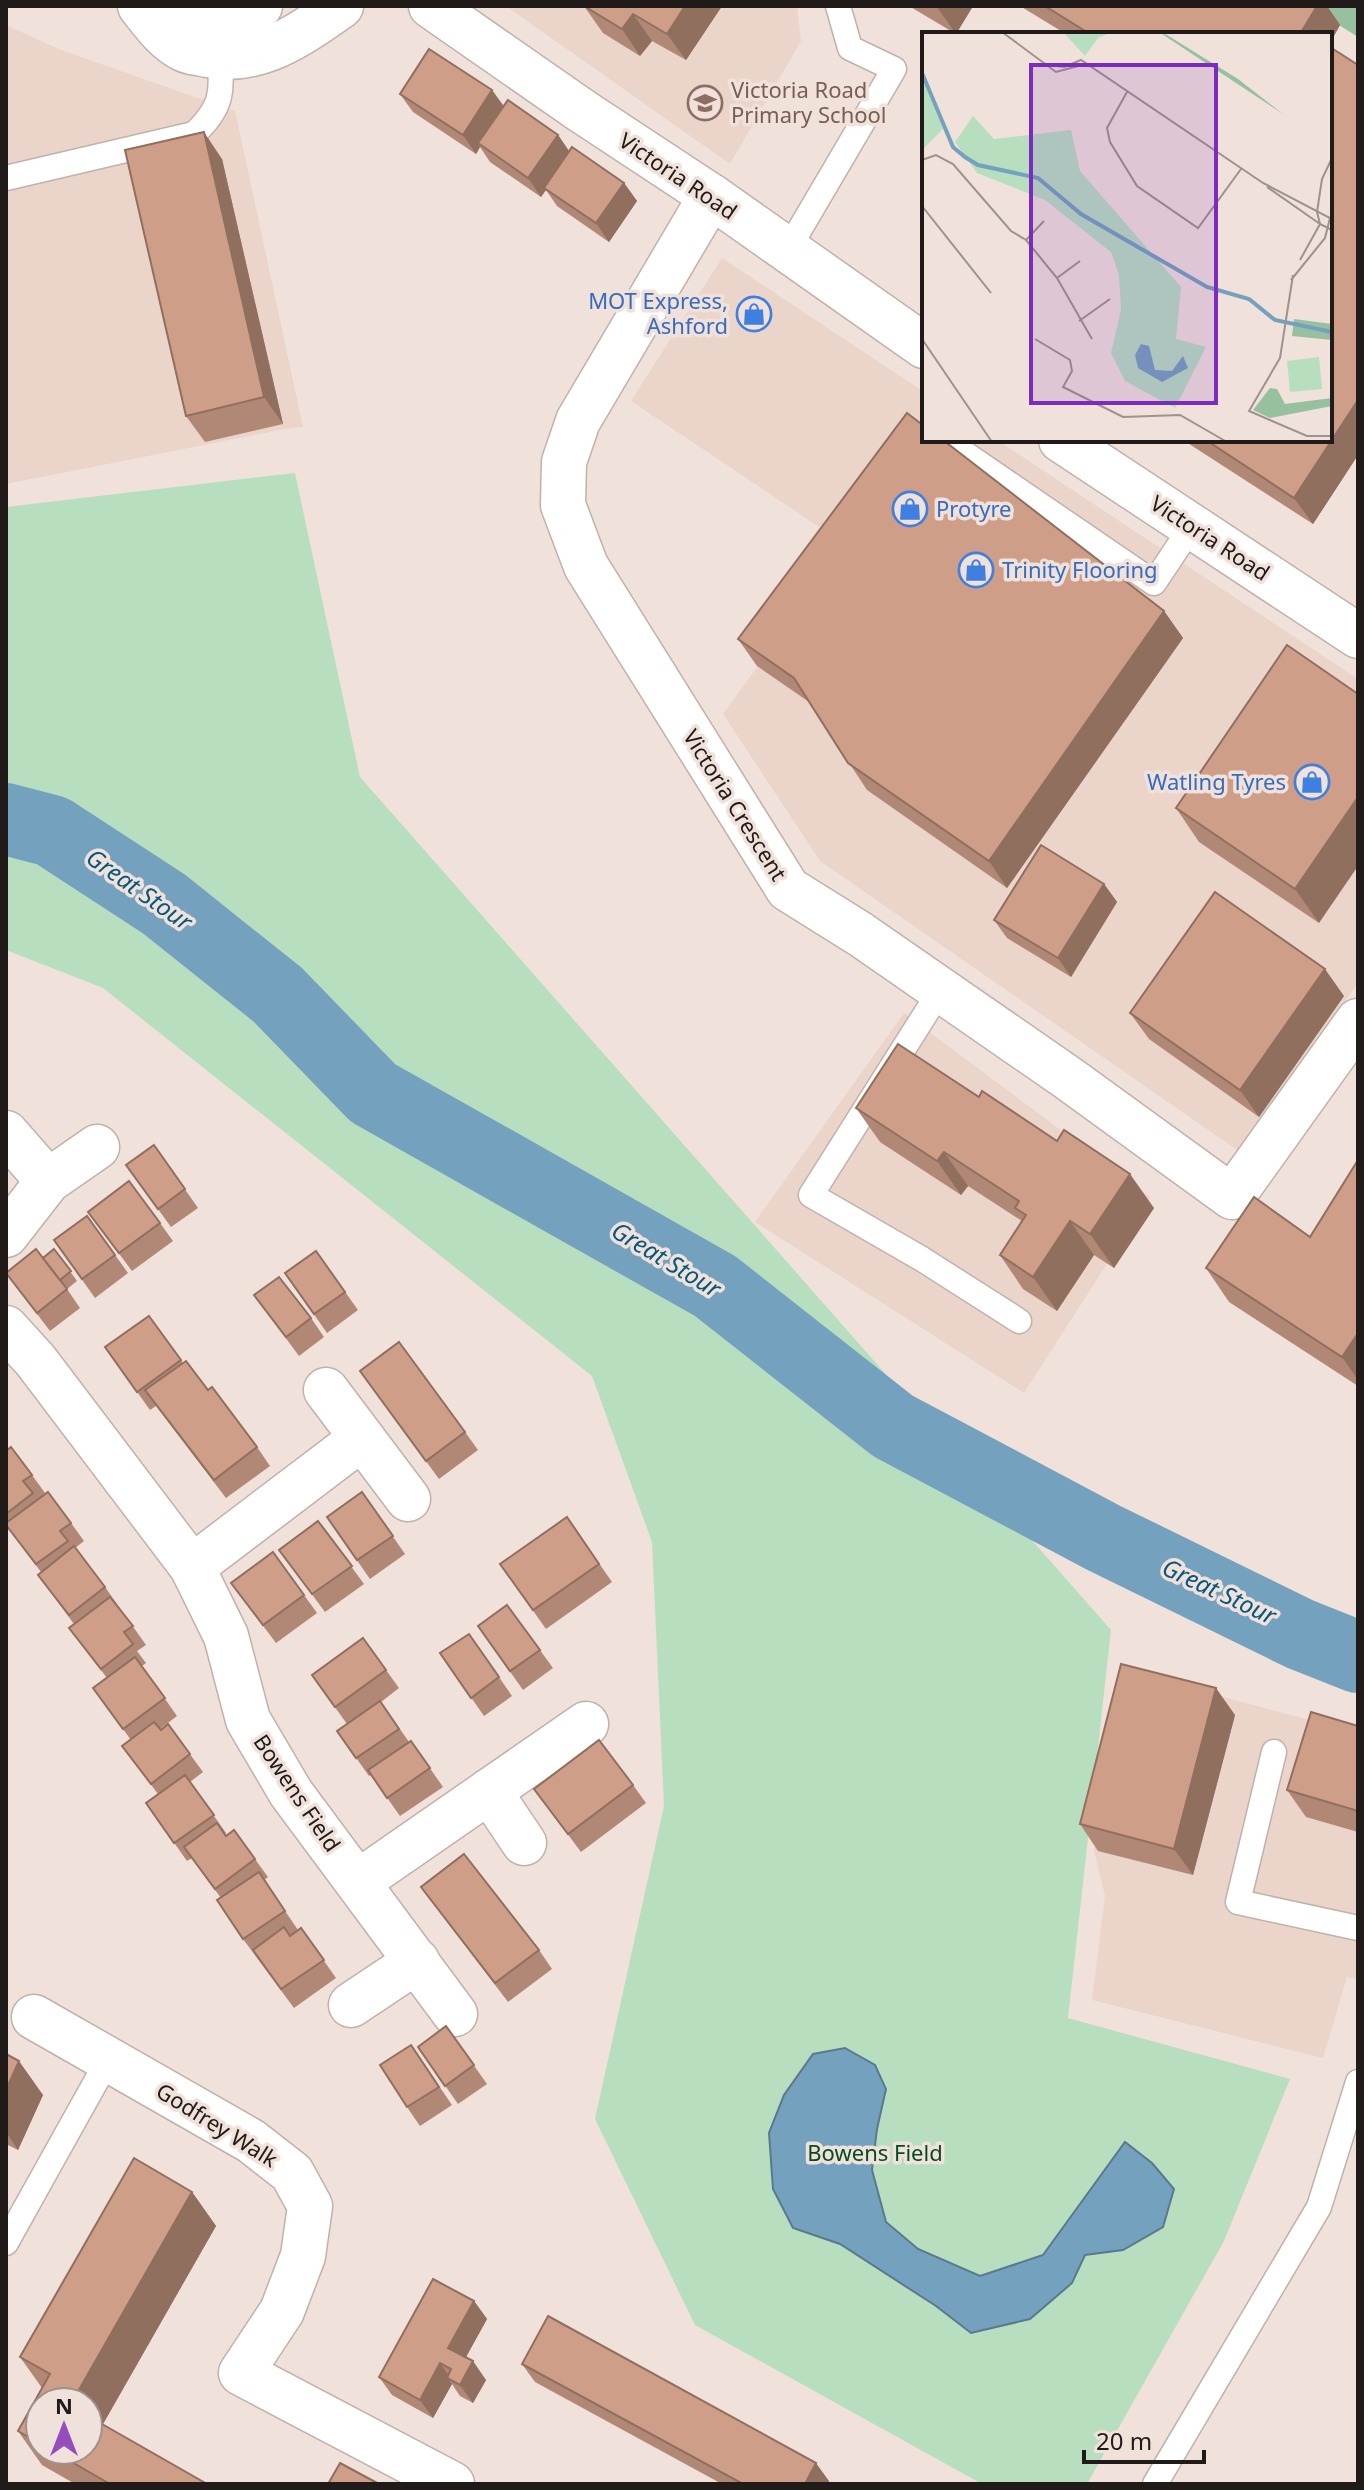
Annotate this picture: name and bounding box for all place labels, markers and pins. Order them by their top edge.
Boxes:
place label: Victoria Road Primary School [731,74,887,129]
school or university icon: Victoria Road Primary School [686,84,724,122]
place label: MOT Express, Ashford [588,285,728,340]
shop icon: MOT Express, Ashford [735,295,773,333]
shop icon: Protyre [891,490,929,528]
place label: Protyre [936,493,1011,523]
shop icon: Trinity Flooring [957,551,995,589]
place label: Trinity Flooring [1002,554,1158,584]
shop icon: Watling Tyres [1293,763,1331,801]
place label: Watling Tyres [1147,766,1286,796]

